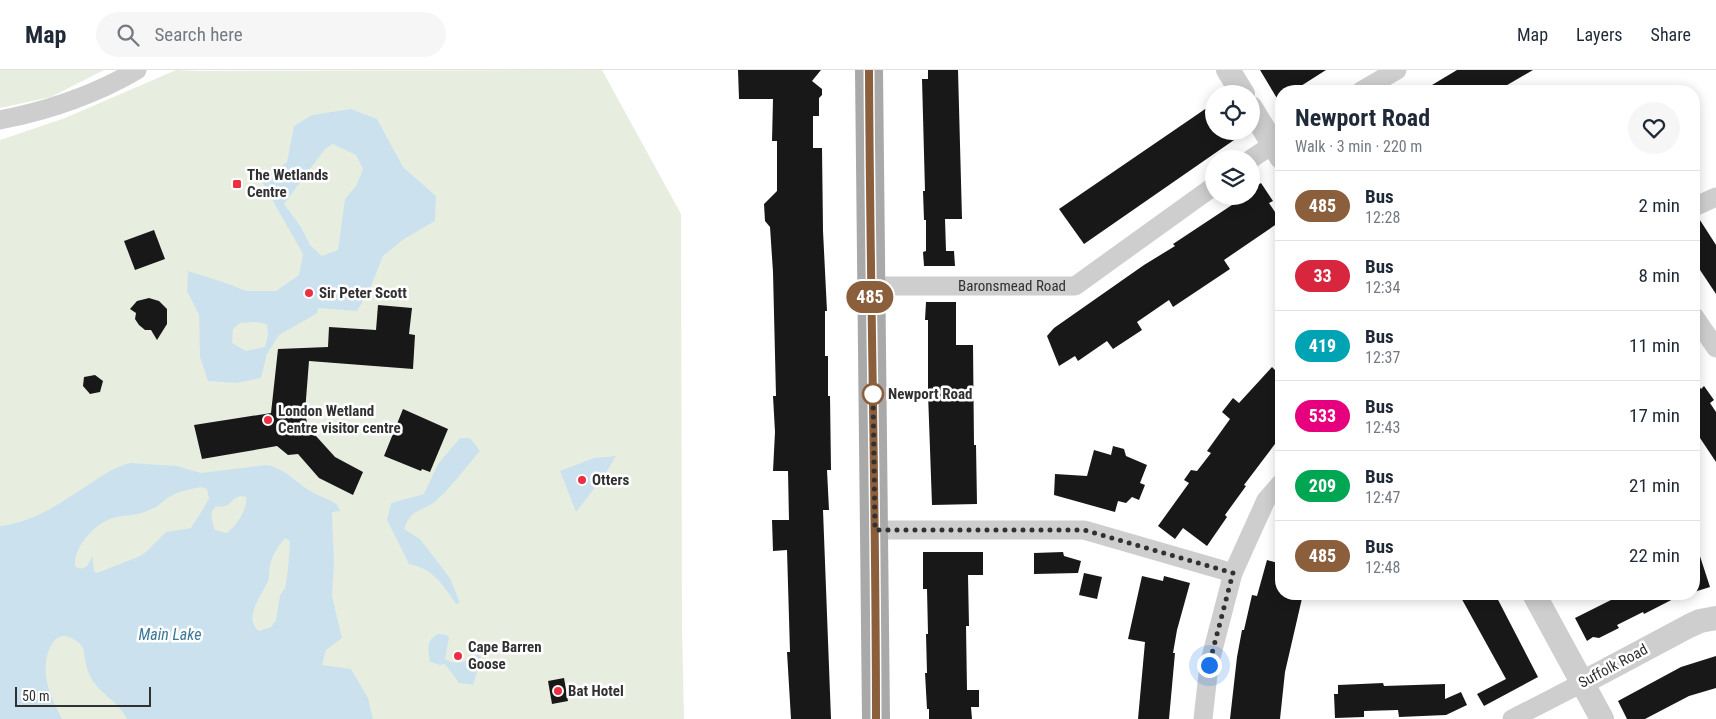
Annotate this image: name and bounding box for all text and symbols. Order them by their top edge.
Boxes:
search box [96,12,446,57]
text: Map [25,21,66,49]
icon: search [114,21,142,49]
text: Search here [154,23,243,46]
text: Map [1517,24,1548,45]
text: Layers [1576,24,1623,45]
text: Share [1651,24,1691,45]
map controls [1205,85,1260,205]
button: locate [1205,85,1260,140]
button: heart [1628,102,1680,154]
text: Newport Road [1295,104,1430,132]
text: Walk · 3 min · 220 m [1295,137,1422,156]
button: layers [1205,150,1260,205]
place label: The Wetlands Centre [247,166,329,201]
marker: The Wetlands Centre [231,178,243,190]
text: Bus [1365,185,1394,208]
text: 2 min [1638,194,1680,217]
text: 485 [1309,195,1336,216]
text: 12:28 [1365,208,1400,227]
text: Bus [1365,255,1394,278]
text: 8 min [1638,264,1680,287]
text: 33 [1313,265,1332,286]
street label: Baronsmead Road [958,277,1066,295]
text: 12:34 [1365,278,1400,297]
line badge: 485 [841,281,899,313]
place label: Sir Peter Scott [319,284,407,302]
text: 485 [856,286,884,307]
marker: Sir Peter Scott [303,287,315,299]
text: Bus [1365,325,1394,348]
text: 11 min [1629,334,1680,357]
text: 419 [1309,335,1336,356]
text: 12:37 [1365,348,1400,367]
marker: Newport Road [862,383,884,405]
place label: Newport Road [888,385,972,403]
text: Bus [1365,395,1394,418]
place label: London Wetland Centre visitor centre [278,402,401,437]
text: 17 min [1629,404,1680,427]
text: 533 [1309,405,1336,426]
marker: London Wetland Centre visitor centre [262,414,274,426]
text: 12:43 [1365,418,1400,437]
text: Bus [1365,465,1394,488]
place label: Otters [592,471,629,489]
marker: Otters [576,474,588,486]
text: 21 min [1629,474,1680,497]
text: 209 [1309,475,1336,496]
text: 12:47 [1365,488,1400,507]
text: Bus [1365,535,1394,558]
text: 22 min [1629,544,1680,567]
text: 485 [1309,545,1336,566]
text: 12:48 [1365,558,1400,577]
water label: Main Lake [139,625,201,644]
place label: Cape Barren Goose [468,638,542,673]
street label: Suffolk Road [1575,640,1651,692]
marker: Cape Barren Goose [452,650,464,662]
your location [1197,653,1222,678]
place label: Bat Hotel [568,682,624,700]
scale bar [15,684,151,707]
marker: Bat Hotel [552,685,564,697]
text: 50 m [22,688,50,704]

